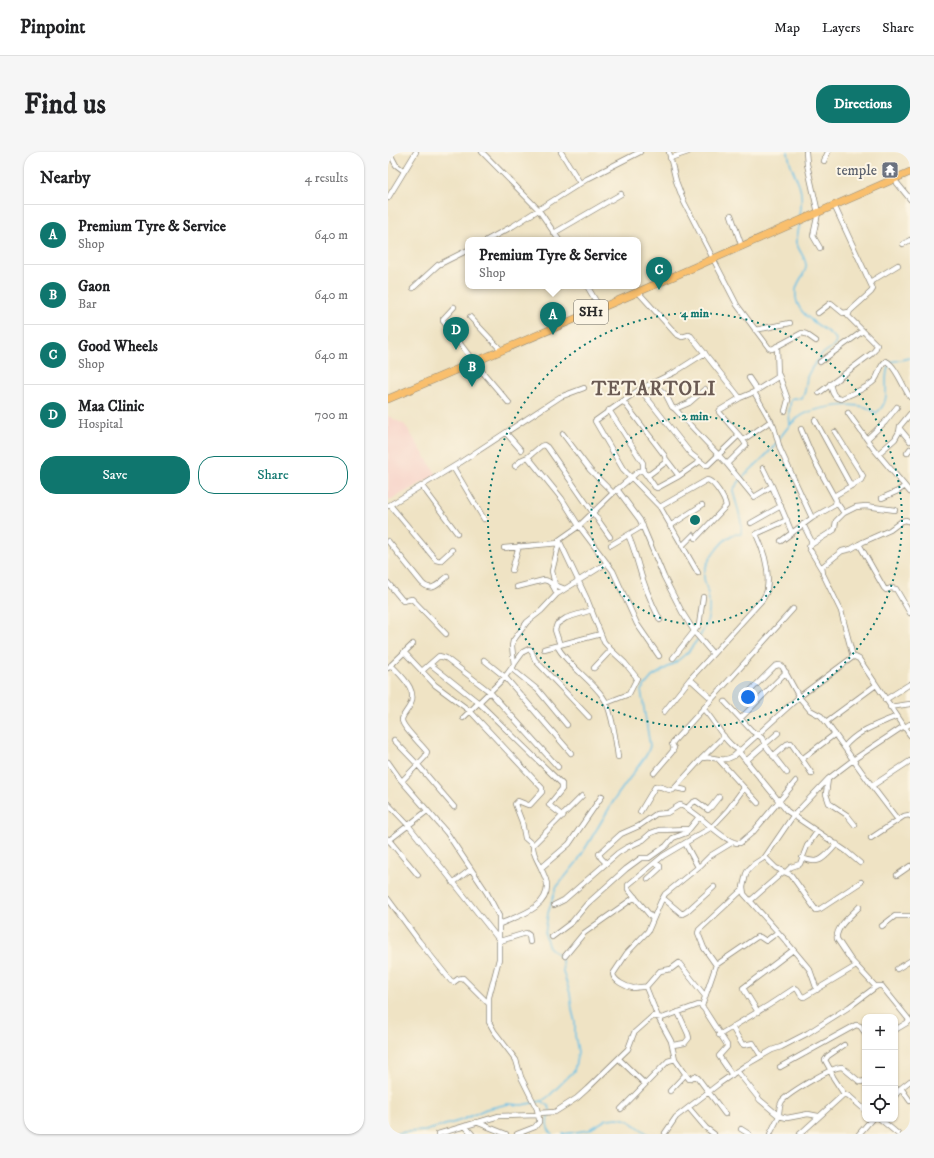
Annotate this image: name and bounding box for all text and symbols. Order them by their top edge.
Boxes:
text: Pinpoint [20,16,85,39]
text: Map [774,19,800,37]
text: Layers [822,19,860,37]
text: Share [882,19,914,37]
button: Directions [816,85,910,123]
text: Find us [24,87,106,122]
temple icon: temple [880,160,900,180]
place label: temple [837,161,877,180]
text: Nearby [40,167,90,189]
text: 4 results [305,170,348,186]
text: Premium Tyre & Service [78,217,226,236]
text: A [49,227,57,243]
text: 640 m [314,227,348,243]
text: Shop [78,236,104,252]
popup [465,237,641,289]
text: Premium Tyre & Service [479,246,627,265]
pin: C [646,257,672,290]
text: Shop [479,265,506,281]
text: Gaon [78,277,110,296]
text: B [49,287,57,303]
text: 640 m [314,287,348,303]
text: Bar [78,296,97,312]
road number: SH1 [574,300,608,324]
pin: A [540,302,566,335]
text: 4 min [680,306,710,321]
pin: D [443,317,469,350]
text: Good Wheels [78,337,158,356]
text: C [49,347,57,363]
text: 640 m [314,347,348,363]
pin: B [459,354,485,387]
text: Shop [78,356,104,372]
district label: TETARTOLI [591,378,716,401]
text: Maa Clinic [78,397,144,416]
text: D [48,407,58,423]
text: 700 m [315,407,348,423]
text: 2 min [682,409,709,424]
text: Hospital [78,416,123,432]
button: Save [40,456,190,494]
button: Share [198,456,348,494]
centre of rings [688,513,702,527]
your location [738,687,758,707]
map controls [862,1014,898,1122]
button: + [862,1014,898,1050]
button: − [862,1050,898,1086]
button: locate [862,1086,898,1122]

